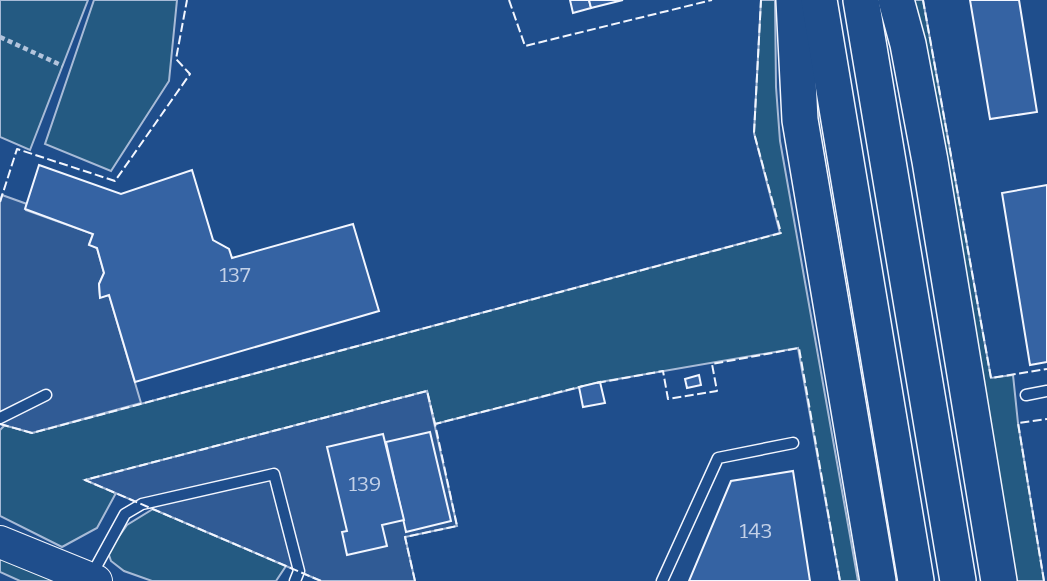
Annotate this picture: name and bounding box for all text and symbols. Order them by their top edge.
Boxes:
house number: 137 [219,262,251,288]
house number: 139 [349,471,381,497]
house number: 143 [740,518,772,544]

